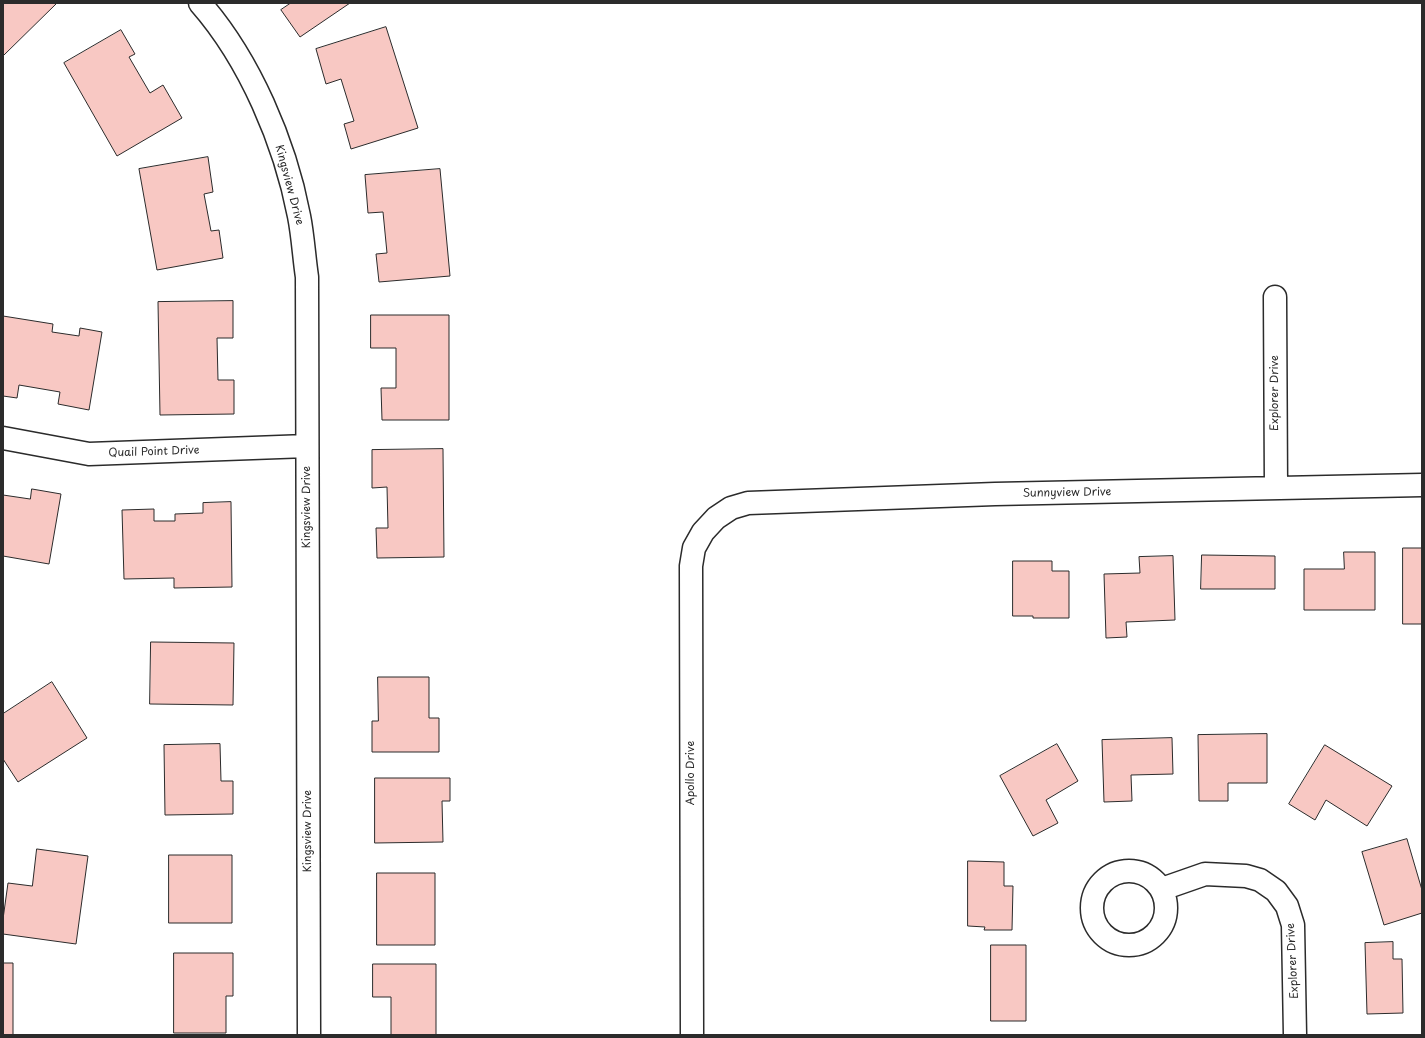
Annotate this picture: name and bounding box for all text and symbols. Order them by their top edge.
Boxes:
street label: Kingsview Drive [272,144,306,226]
street label: Explorer Drive [1268,355,1282,431]
street label: Quail Point Drive [108,444,200,460]
street label: Kingsview Drive [300,466,314,548]
street label: Sunnyview Drive [1023,486,1111,500]
street label: Apollo Drive [684,741,698,805]
street label: Kingsview Drive [301,790,315,872]
street label: Explorer Drive [1284,923,1302,999]

